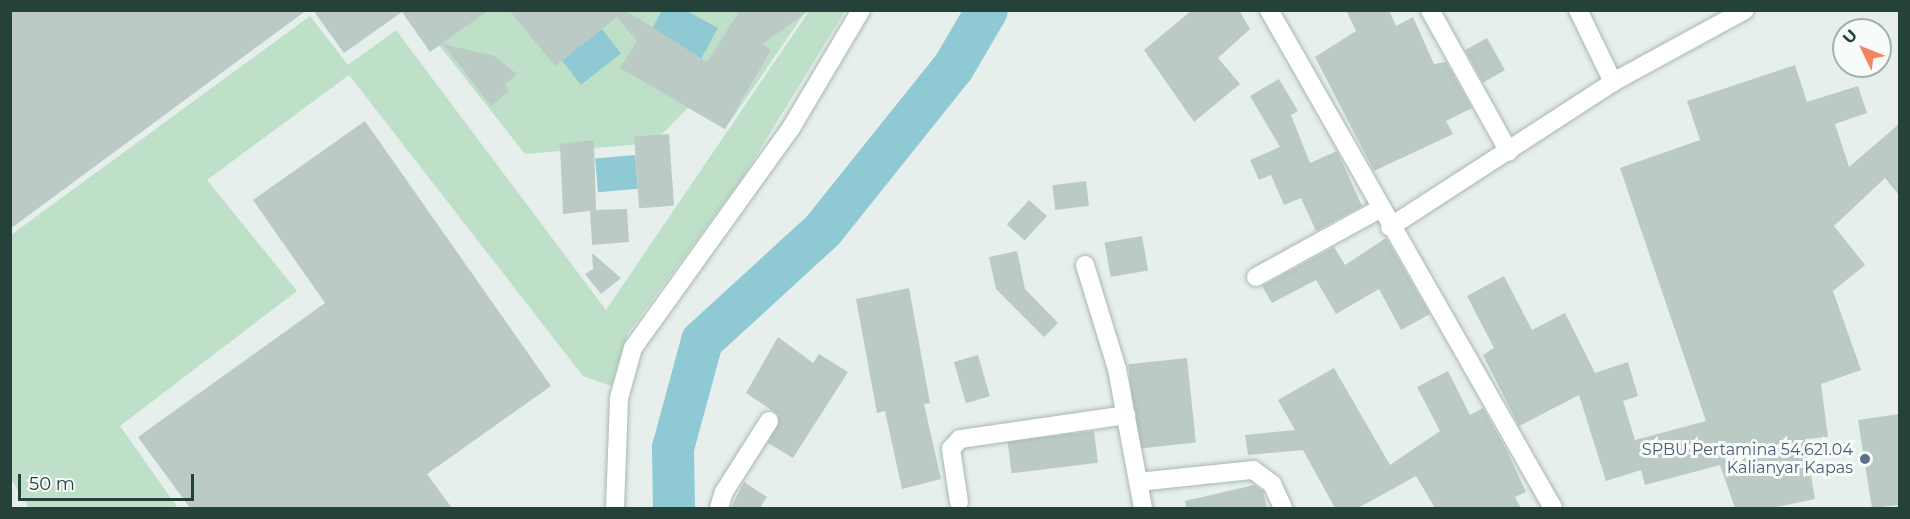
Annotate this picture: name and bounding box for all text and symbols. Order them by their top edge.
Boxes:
north arrow [1832,18,1892,78]
text: U [1839,26,1861,48]
place label: SPBU Pertamina 54.621.04 Kalianyar Kapas [1642,440,1853,478]
marker: SPBU Pertamina 54.621.04 Kalianyar Kapas [1858,452,1872,466]
scale bar [21,462,196,500]
text: 50 m [29,473,75,495]

